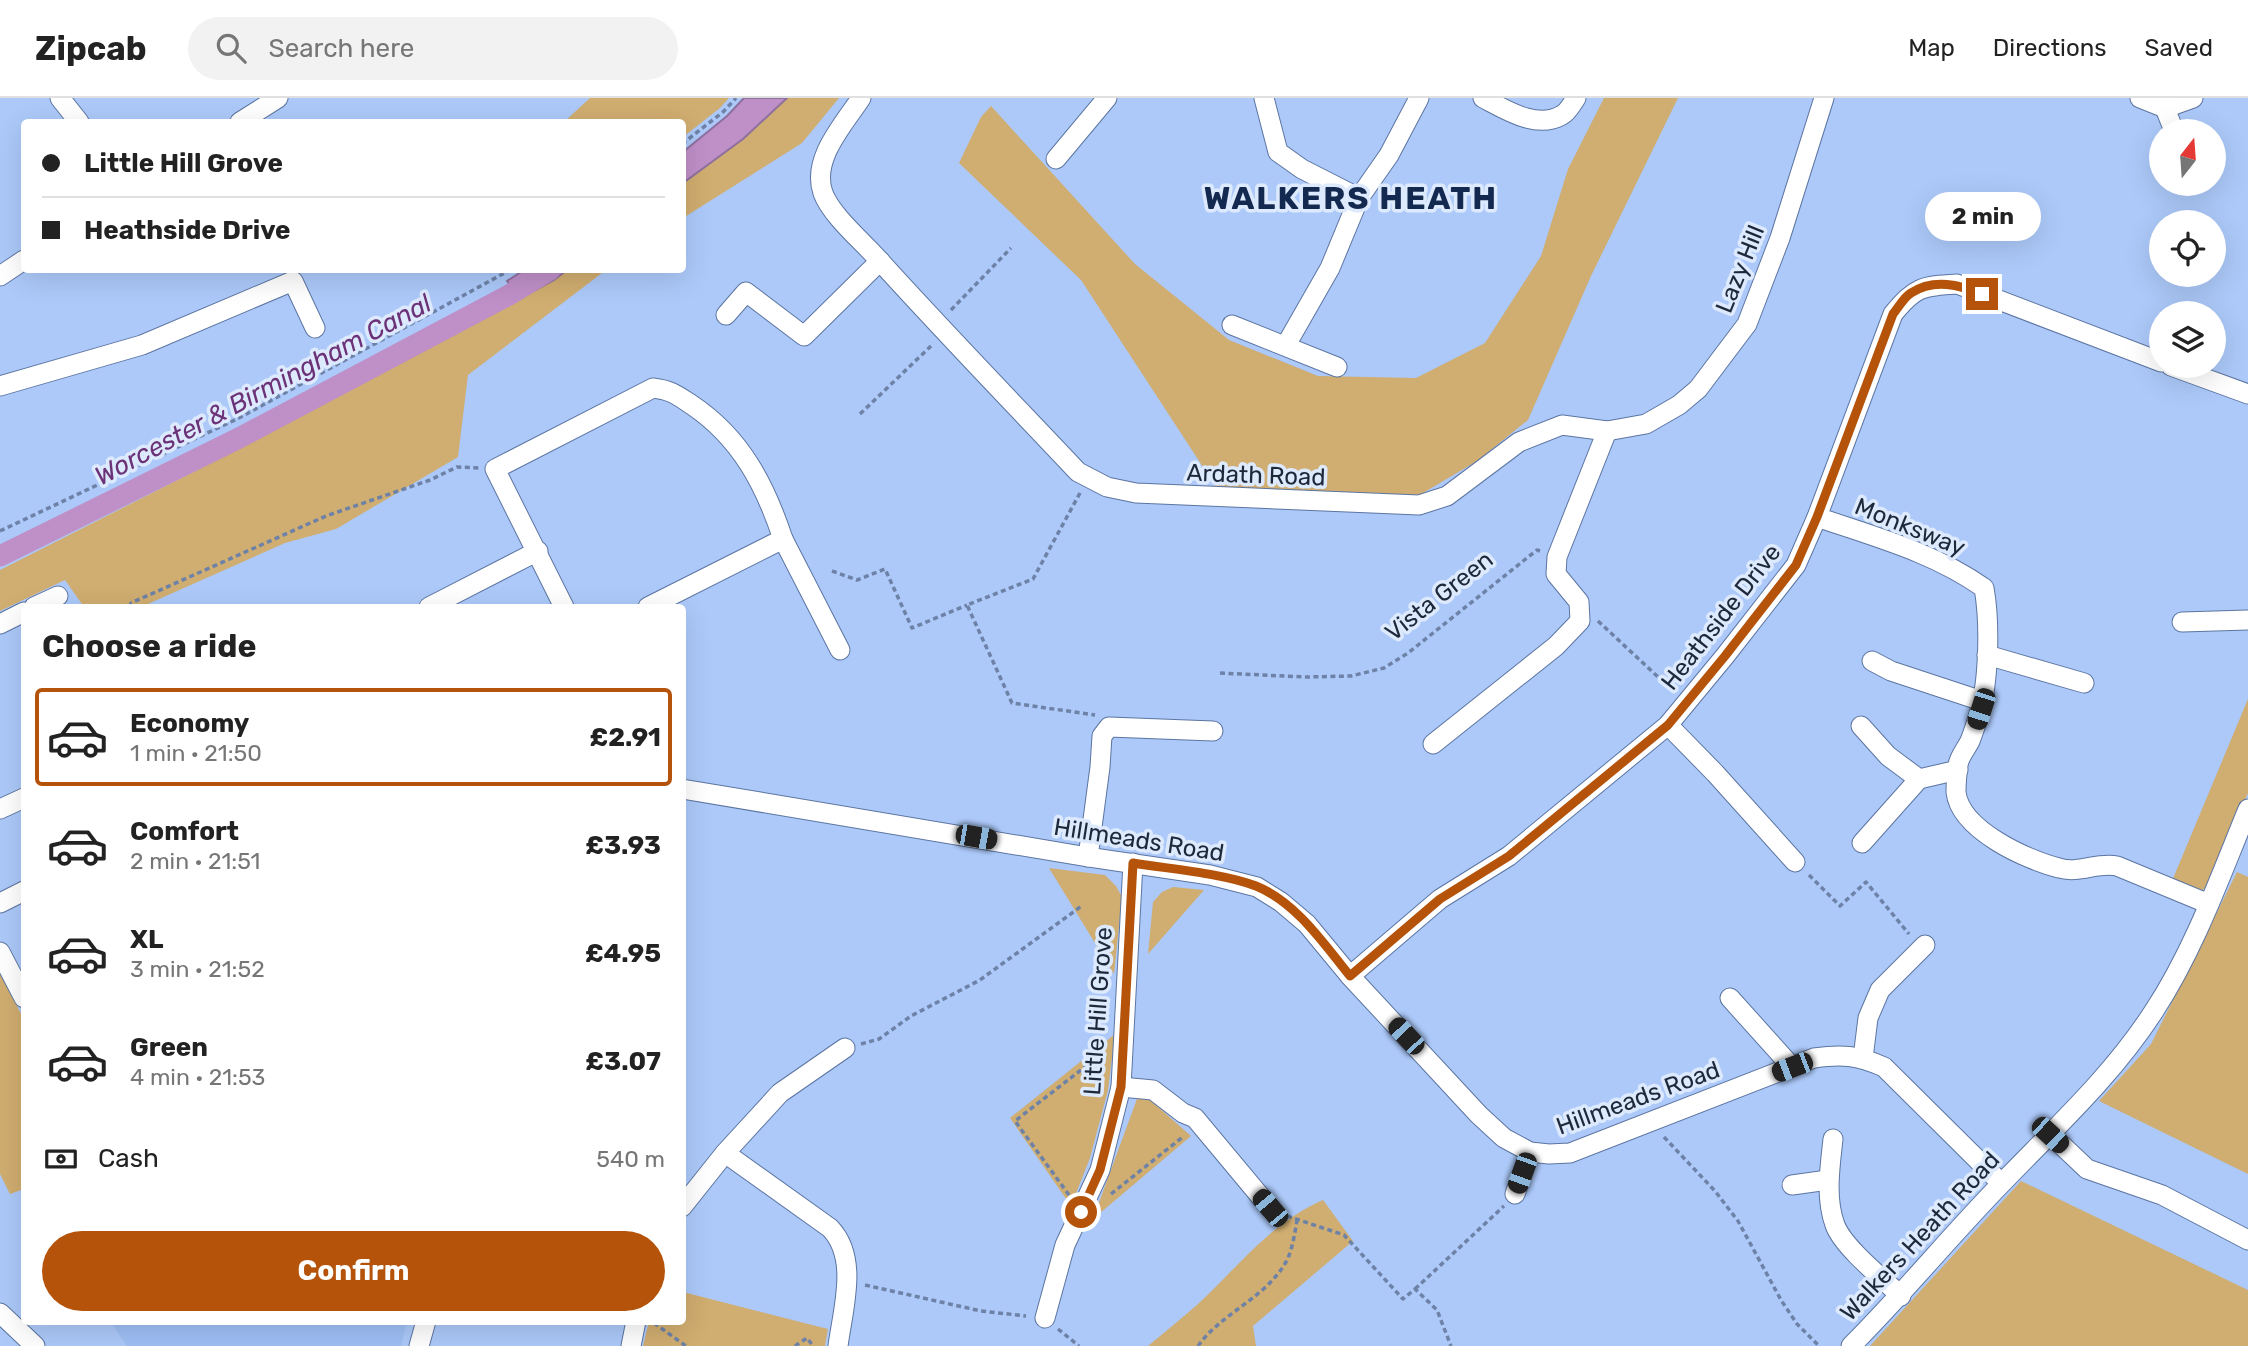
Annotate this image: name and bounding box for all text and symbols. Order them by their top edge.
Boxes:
search box [188,17,678,80]
text: Zipcab [35,29,146,68]
icon: search [212,29,250,67]
text: Search here [268,33,414,64]
text: Map [1908,34,1955,62]
text: Directions [1993,34,2106,62]
text: Saved [2144,34,2213,62]
north arrow [2149,119,2226,196]
map controls [2149,119,2226,378]
text: Little Hill Grove [84,148,283,179]
district label: WALKERS HEATH [1204,179,1498,217]
callout: 2 min [1924,192,2040,242]
text: 2 min [1952,202,2014,230]
button: locate [2149,210,2226,287]
text: Heathside Drive [84,215,291,246]
street label: Lazy Hill [1710,221,1770,317]
route end [1966,278,1998,310]
water label: Worcester & Birmingham Canal [89,288,437,492]
button: layers [2149,301,2226,378]
street label: Ardath Road [1186,459,1326,491]
street label: Monksway [1851,492,1969,562]
street label: Heathside Drive [1655,539,1787,695]
street label: Vista Green [1380,545,1498,647]
text: Choose a ride [42,627,256,665]
car [1965,686,1998,732]
icon: car [46,706,109,769]
text: Economy [130,708,249,739]
text: £2.91 [589,722,661,753]
text: 1 min · 21:50 [130,739,262,767]
street label: Hillmeads Road [1052,813,1226,867]
icon: car [46,814,109,877]
text: Comfort [130,816,239,847]
car [954,823,999,851]
text: £3.93 [585,830,661,861]
text: 2 min · 21:51 [130,847,260,875]
icon: car [46,922,109,985]
text: XL [130,924,163,955]
street label: Little Hill Grove [1078,926,1118,1096]
text: £4.95 [585,938,661,969]
text: 3 min · 21:52 [130,955,265,983]
car [1384,1013,1429,1059]
icon: car [46,1030,109,1093]
text: Green [130,1032,208,1063]
text: £3.07 [585,1046,661,1077]
car [1769,1050,1816,1084]
street label: Hillmeads Road [1552,1055,1724,1141]
text: 4 min · 21:53 [130,1063,265,1091]
car [2028,1113,2073,1157]
icon: cash [42,1140,80,1178]
text: Cash [98,1143,159,1174]
text: 540 m [596,1145,665,1173]
street label: Walkers Heath Road [1834,1146,2006,1326]
car [1505,1150,1540,1196]
car [1249,1185,1292,1231]
route start [1065,1196,1097,1228]
button: Confirm [42,1231,665,1311]

